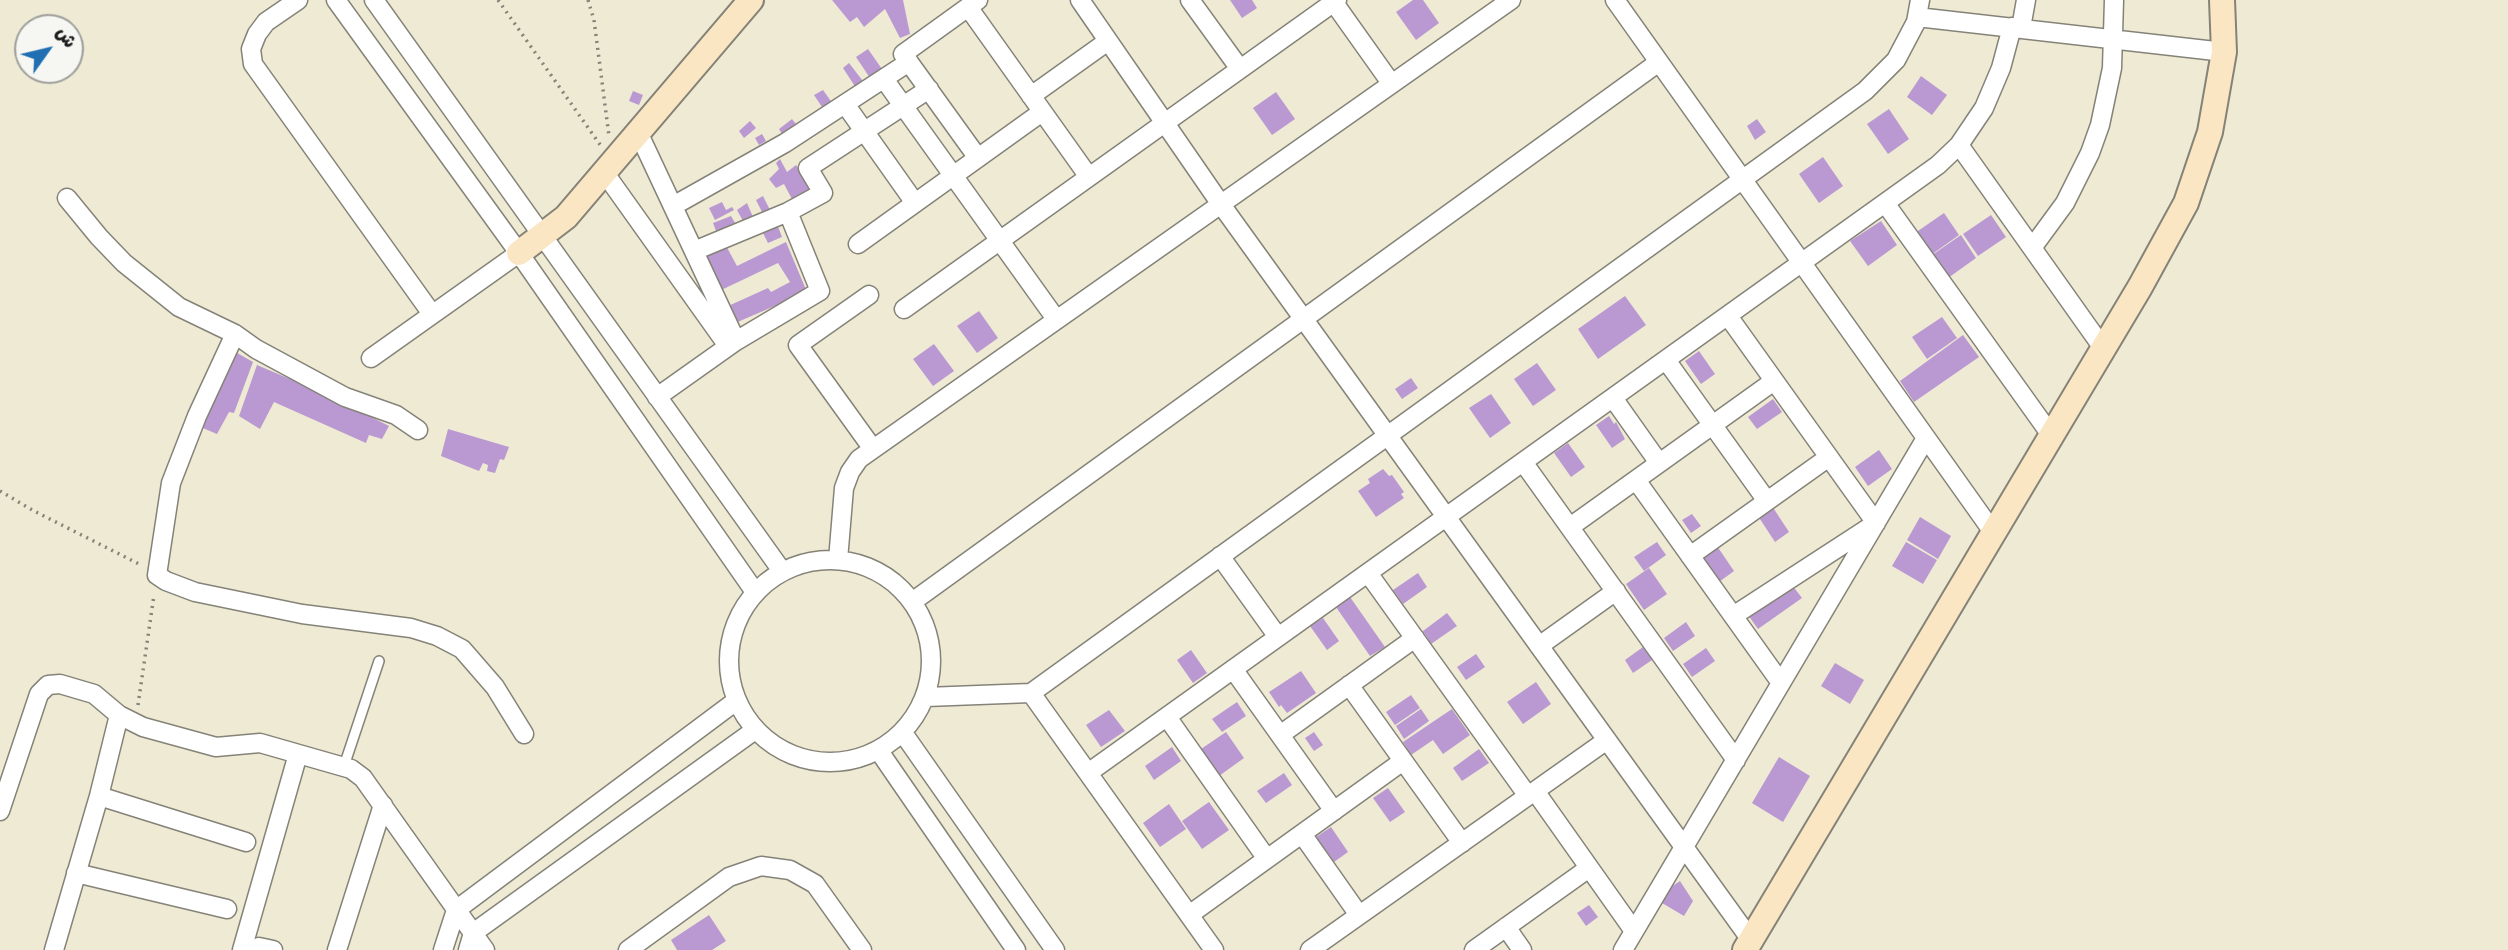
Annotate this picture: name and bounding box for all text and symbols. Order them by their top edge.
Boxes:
north arrow [14,14,84,84]
text: ش [48,22,82,54]

